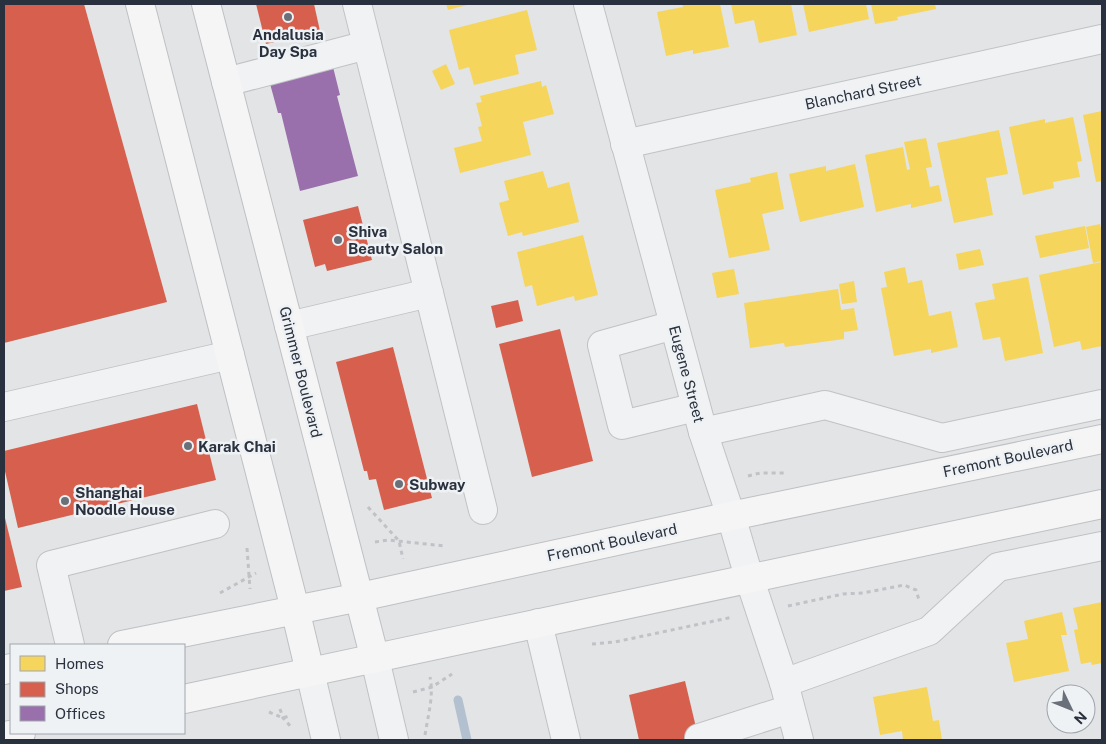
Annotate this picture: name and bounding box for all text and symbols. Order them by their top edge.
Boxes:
marker: Andalusia Day Spa [282,11,294,23]
place label: Andalusia Day Spa [252,26,324,60]
street label: Blanchard Street [803,71,923,113]
place label: Shiva Beauty Salon [348,223,443,257]
marker: Shiva Beauty Salon [332,234,344,246]
street label: Grimmer Boulevard [276,305,326,439]
street label: Eugene Street [666,324,708,425]
street label: Fremont Boulevard [941,436,1075,480]
place label: Karak Chai [198,438,276,455]
marker: Karak Chai [182,440,194,452]
place label: Subway [409,476,466,493]
marker: Subway [393,478,405,490]
place label: Shanghai Noodle House [75,484,175,518]
marker: Shanghai Noodle House [59,495,71,507]
street label: Fremont Boulevard [545,520,679,564]
legend [10,644,185,734]
text: Homes [55,655,104,672]
text: Shops [55,680,99,697]
north arrow [1046,684,1096,734]
text: Offices [55,705,105,722]
text: N [1071,708,1090,727]

